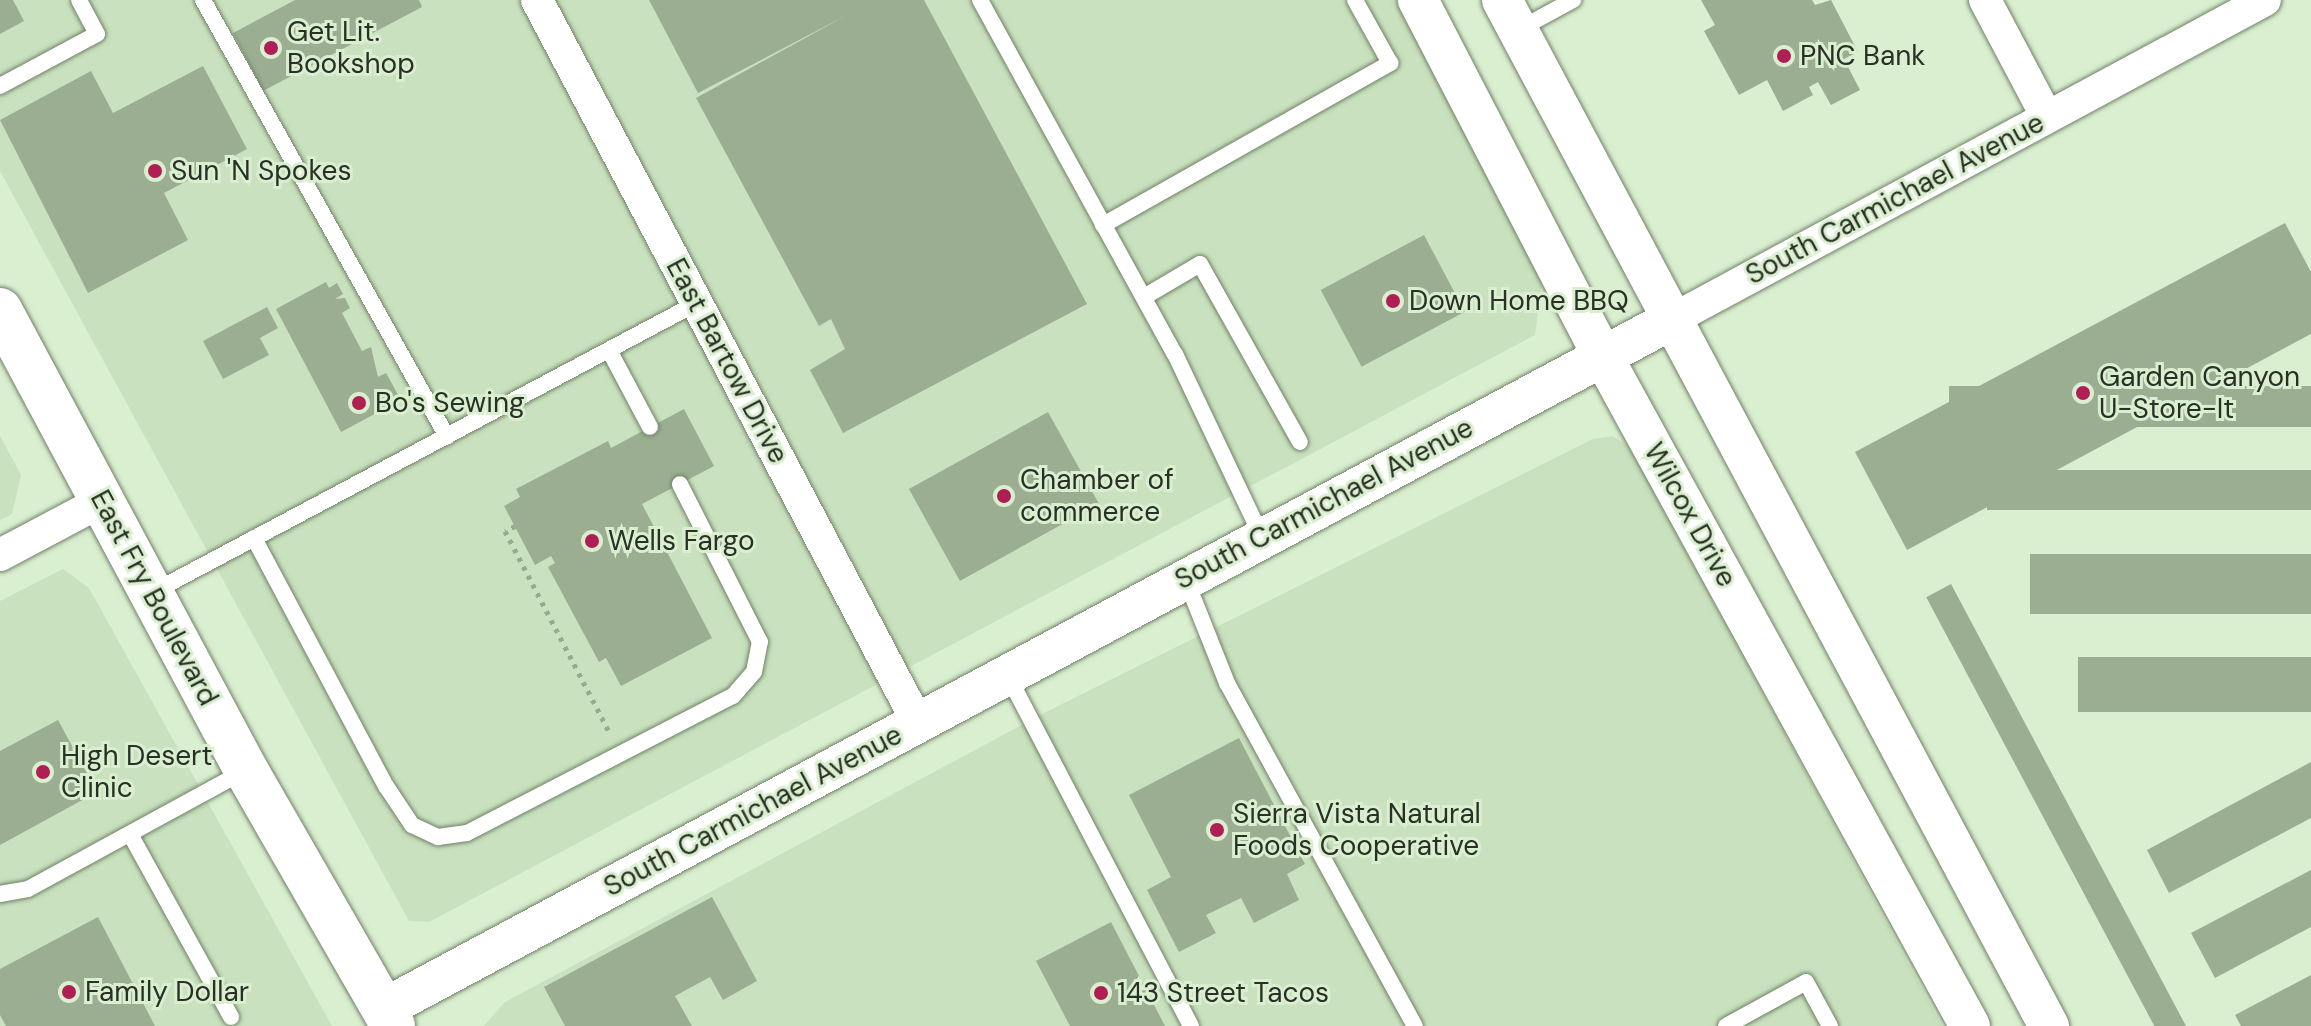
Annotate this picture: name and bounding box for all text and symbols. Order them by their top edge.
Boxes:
place label: Get Lit. Bookshop [287,15,415,81]
marker: Get Lit. Bookshop [262,39,280,57]
place label: PNC Bank [1800,39,1925,73]
marker: PNC Bank [1775,47,1793,65]
street label: South Carmichael Avenue [1740,106,2050,292]
place label: Sun 'N Spokes [171,154,351,188]
marker: Sun 'N Spokes [146,162,164,180]
street label: East Bartow Drive [659,253,795,469]
place label: Down Home BBQ [1409,284,1629,318]
marker: Down Home BBQ [1384,292,1402,310]
place label: Garden Canyon U-Store-It [2099,360,2300,426]
marker: Garden Canyon U-Store-It [2074,384,2092,402]
place label: Bo's Sewing [375,386,525,420]
marker: Bo's Sewing [350,394,368,412]
street label: South Carmichael Avenue [1169,411,1479,597]
street label: Wilcox Drive [1637,437,1743,593]
place label: Chamber of commerce [1020,463,1174,529]
street label: East Fry Boulevard [83,485,225,711]
marker: Chamber of commerce [995,487,1013,505]
place label: Wells Fargo [608,524,755,558]
marker: Wells Fargo [583,532,601,550]
street label: South Carmichael Avenue [598,718,908,904]
place label: High Desert Clinic [61,739,212,805]
marker: High Desert Clinic [32,761,54,783]
place label: Sierra Vista Natural Foods Cooperative [1233,797,1481,863]
marker: Sierra Vista Natural Foods Cooperative [1208,821,1226,839]
place label: Family Dollar [85,975,249,1009]
place label: 143 Street Tacos [1117,976,1329,1010]
marker: Family Dollar [60,983,78,1001]
marker: 143 Street Tacos [1092,984,1110,1002]

